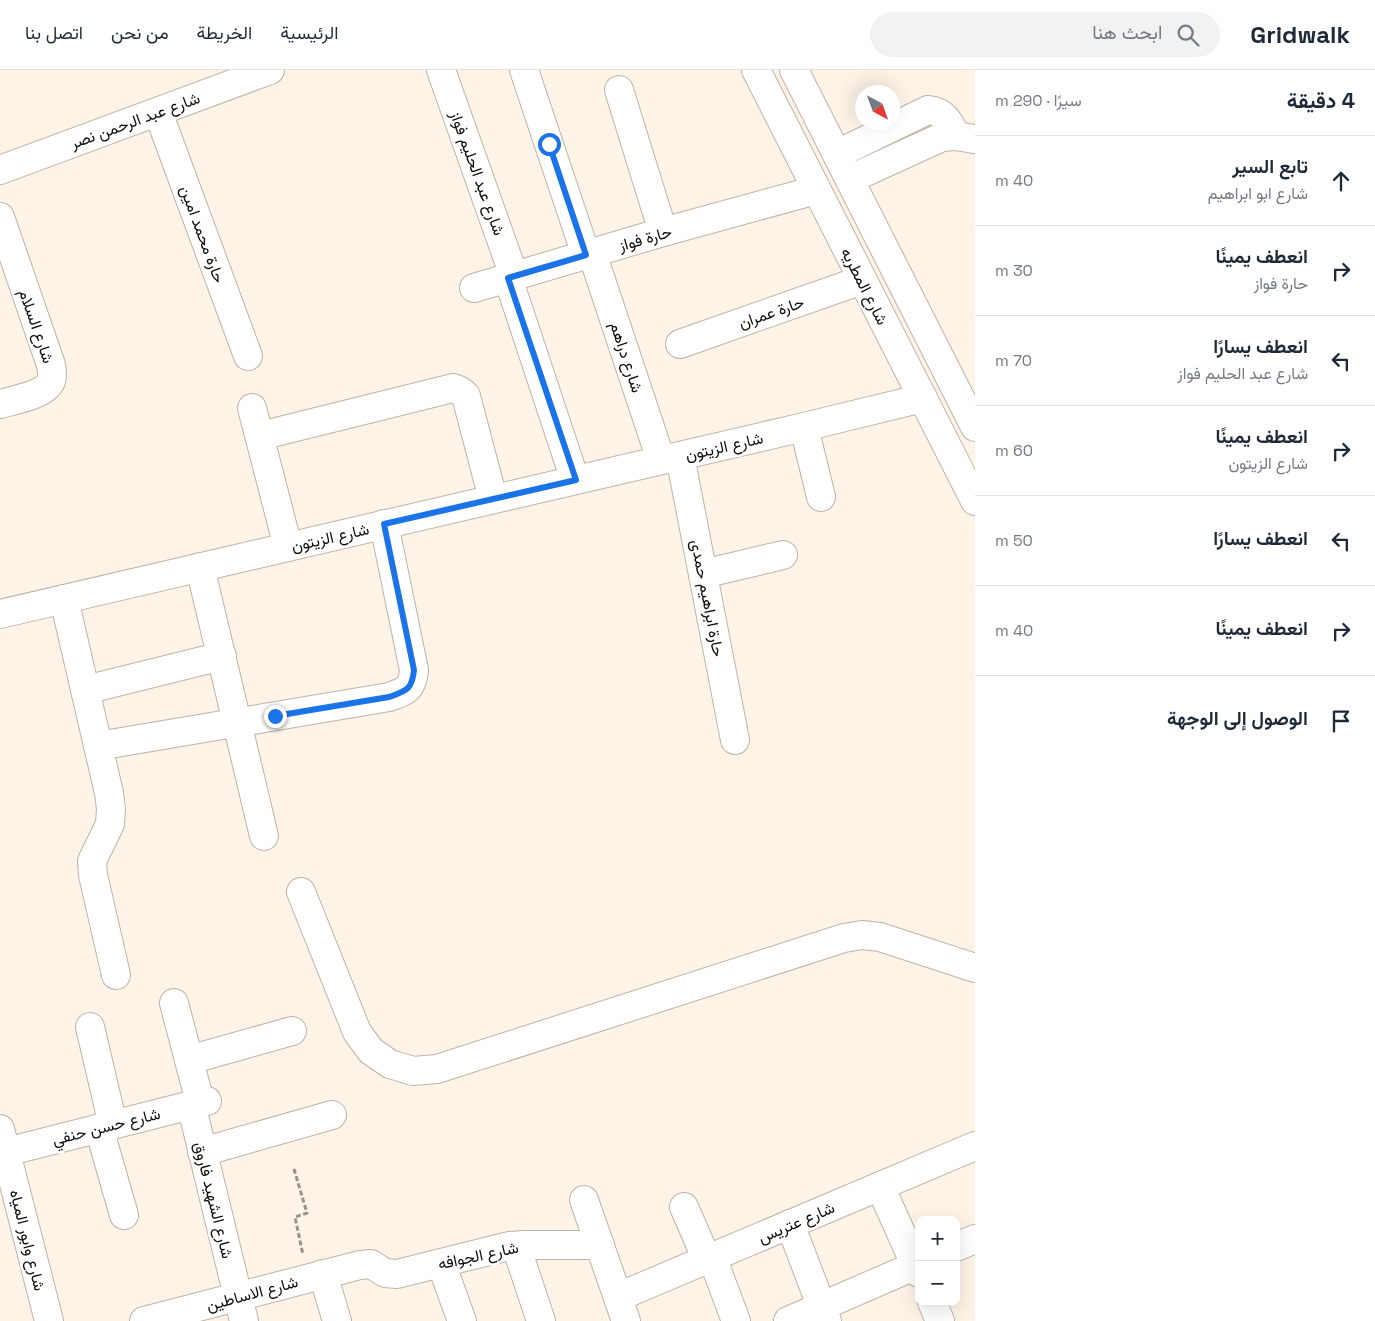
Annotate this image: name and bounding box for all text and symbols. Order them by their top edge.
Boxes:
search box [870,12,1220,57]
text: Gridwalk [1250,19,1350,50]
text: ابحث هنا [1092,20,1162,45]
text: اتصل بنا [25,21,83,44]
text: من نحن [111,21,169,44]
text: الخريطة [197,21,252,44]
text: الرئيسية [280,21,338,44]
icon: search [1174,21,1202,49]
north arrow [855,85,900,130]
street label: شارع عبد الرحمن نصر [67,87,203,155]
text: 4 دقيقة [1287,87,1355,114]
text: سيرًا · 290 m [995,90,1082,111]
street label: شارع عبد الحليم فواز [444,107,510,239]
route start [538,133,561,156]
text: تابع السير [1232,154,1308,179]
icon: ahead [1327,167,1355,195]
text: 40 m [995,170,1033,191]
street label: حارة محمد امين [175,183,230,286]
text: شارع ابو ابراهيم [1208,183,1308,204]
street label: حارة فواز [615,221,674,256]
street label: شارع المطريه [835,244,893,329]
text: انعطف يمينًا [1216,244,1308,269]
icon: right [1327,257,1355,285]
text: 30 m [995,260,1033,281]
text: حارة فواز [1254,273,1308,294]
street label: شارع السلام [13,286,59,366]
street label: حارة عمران [736,291,807,333]
street label: شارع دراهم [604,319,648,396]
text: انعطف يسارًا [1213,334,1308,359]
icon: left [1327,347,1355,375]
text: 70 m [995,350,1032,371]
text: شارع عبد الحليم فواز [1177,363,1308,384]
text: انعطف يمينًا [1216,424,1308,449]
street label: شارع الزيتون [683,427,765,467]
icon: right [1327,437,1355,465]
text: 60 m [995,440,1033,461]
text: شارع الزيتون [1229,453,1308,474]
street label: شارع الزيتون [289,518,371,558]
text: انعطف يسارًا [1213,526,1308,551]
icon: left [1327,527,1355,555]
text: 50 m [995,530,1033,551]
street label: حارة ابراهيم حمدى [686,538,729,659]
text: انعطف يمينًا [1216,616,1308,641]
icon: right [1327,617,1355,645]
text: 40 m [995,620,1033,641]
route end [264,705,287,728]
text: الوصول إلى الوجهة [1167,706,1308,731]
icon: arrive [1327,707,1355,735]
street label: شارع حسن حنفي [50,1103,163,1153]
street label: شارع الشهيد فاروق [188,1140,238,1261]
street label: شارع وابور المياه [4,1187,50,1293]
street label: شارع عتريس [755,1197,838,1249]
map controls [915,1216,960,1306]
button: + [915,1216,960,1261]
street label: شارع الجوافه [436,1237,521,1275]
button: − [915,1261,960,1306]
street label: شارع الاساطين [204,1271,301,1317]

